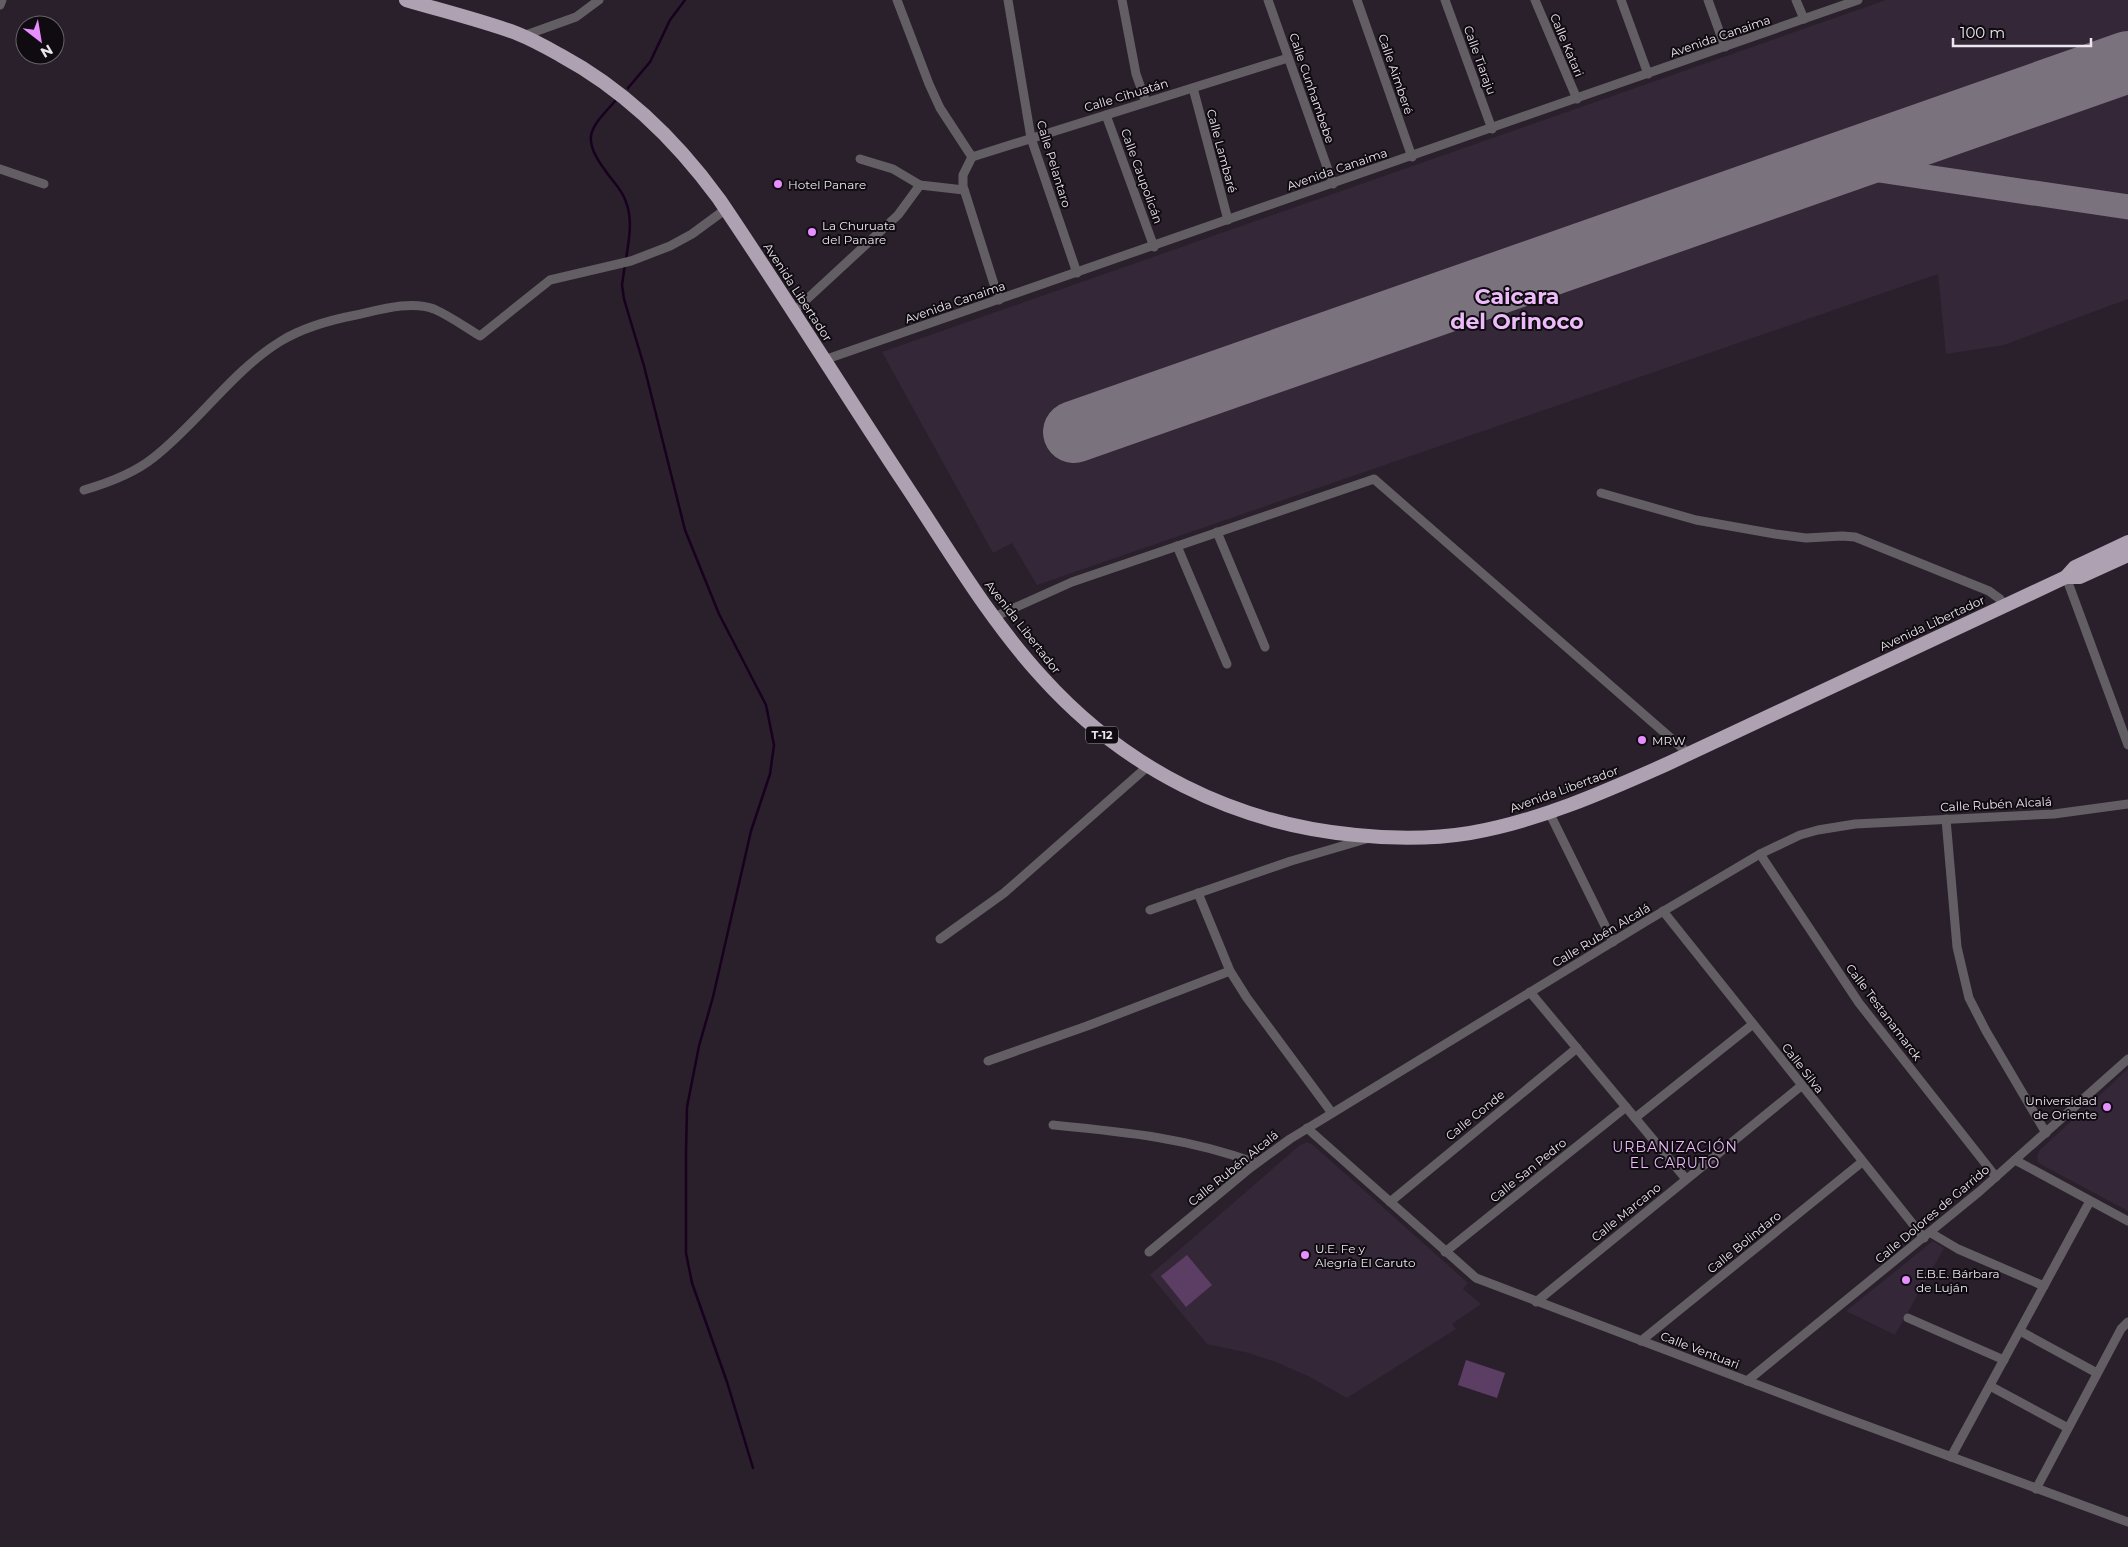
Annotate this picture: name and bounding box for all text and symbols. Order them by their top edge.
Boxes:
street label: Calle Katari [1547,11,1587,79]
street label: Avenida Canaima [1668,12,1772,60]
north arrow [15,15,65,65]
scale bar [1953,15,2090,47]
street label: Calle Tiaraju [1461,23,1499,97]
text: 100 m [1960,23,2005,42]
street label: Calle Cunhambebe [1286,31,1338,145]
street label: Calle Aimberé [1375,32,1417,116]
text: N [37,41,56,62]
street label: Calle Cihuatán [1082,75,1170,115]
street label: Calle Lambaré [1204,107,1240,195]
street label: Calle Pelantaro [1034,119,1074,209]
street label: Calle Caupolicán [1118,126,1166,226]
street label: Avenida Canaima [1285,145,1389,193]
place label: Hotel Panare [788,177,866,192]
marker: Hotel Panare [772,178,784,190]
place label: La Churuata del Panare [822,218,896,247]
marker: La Churuata del Panare [806,226,818,238]
street label: Avenida Libertador [761,240,836,344]
street label: Avenida Canaima [903,278,1007,326]
district label: Caicara del Orinoco [1450,283,1584,335]
street label: Avenida Libertador [982,577,1064,677]
street label: Avenida Libertador [1877,592,1987,654]
road number: T-12 [1086,726,1118,744]
place label: MRW [1652,733,1685,748]
marker: MRW [1636,734,1648,746]
street label: Avenida Libertador [1508,762,1620,816]
street label: Calle Rubén Alcalá [1940,794,2052,814]
street label: Calle Rubén Alcalá [1549,900,1653,970]
street label: Calle Testanamarck [1843,961,1926,1064]
street label: Calle Silva [1779,1040,1827,1096]
street label: Calle Conde [1442,1087,1508,1143]
place label: Universidad de Oriente [2025,1093,2097,1122]
marker: Universidad de Oriente [2101,1101,2113,1113]
street label: Calle Rubén Alcalá [1185,1127,1281,1209]
street label: Calle San Pedro [1487,1135,1569,1205]
district label: URBANIZACIÓN EL CARUTO [1612,1138,1738,1172]
street label: Calle Dolores de Garrido [1872,1162,1992,1266]
street label: Calle Marcano [1588,1179,1664,1245]
street label: Calle Bolindaro [1704,1208,1784,1276]
place label: U.E. Fe y Alegría El Caruto [1315,1241,1415,1270]
marker: U.E. Fe y Alegría El Caruto [1299,1249,1311,1261]
place label: E.B.E. Bárbara de Luján [1916,1266,2000,1295]
marker: E.B.E. Bárbara de Luján [1900,1274,1912,1286]
street label: Calle Ventuari [1658,1328,1742,1372]

